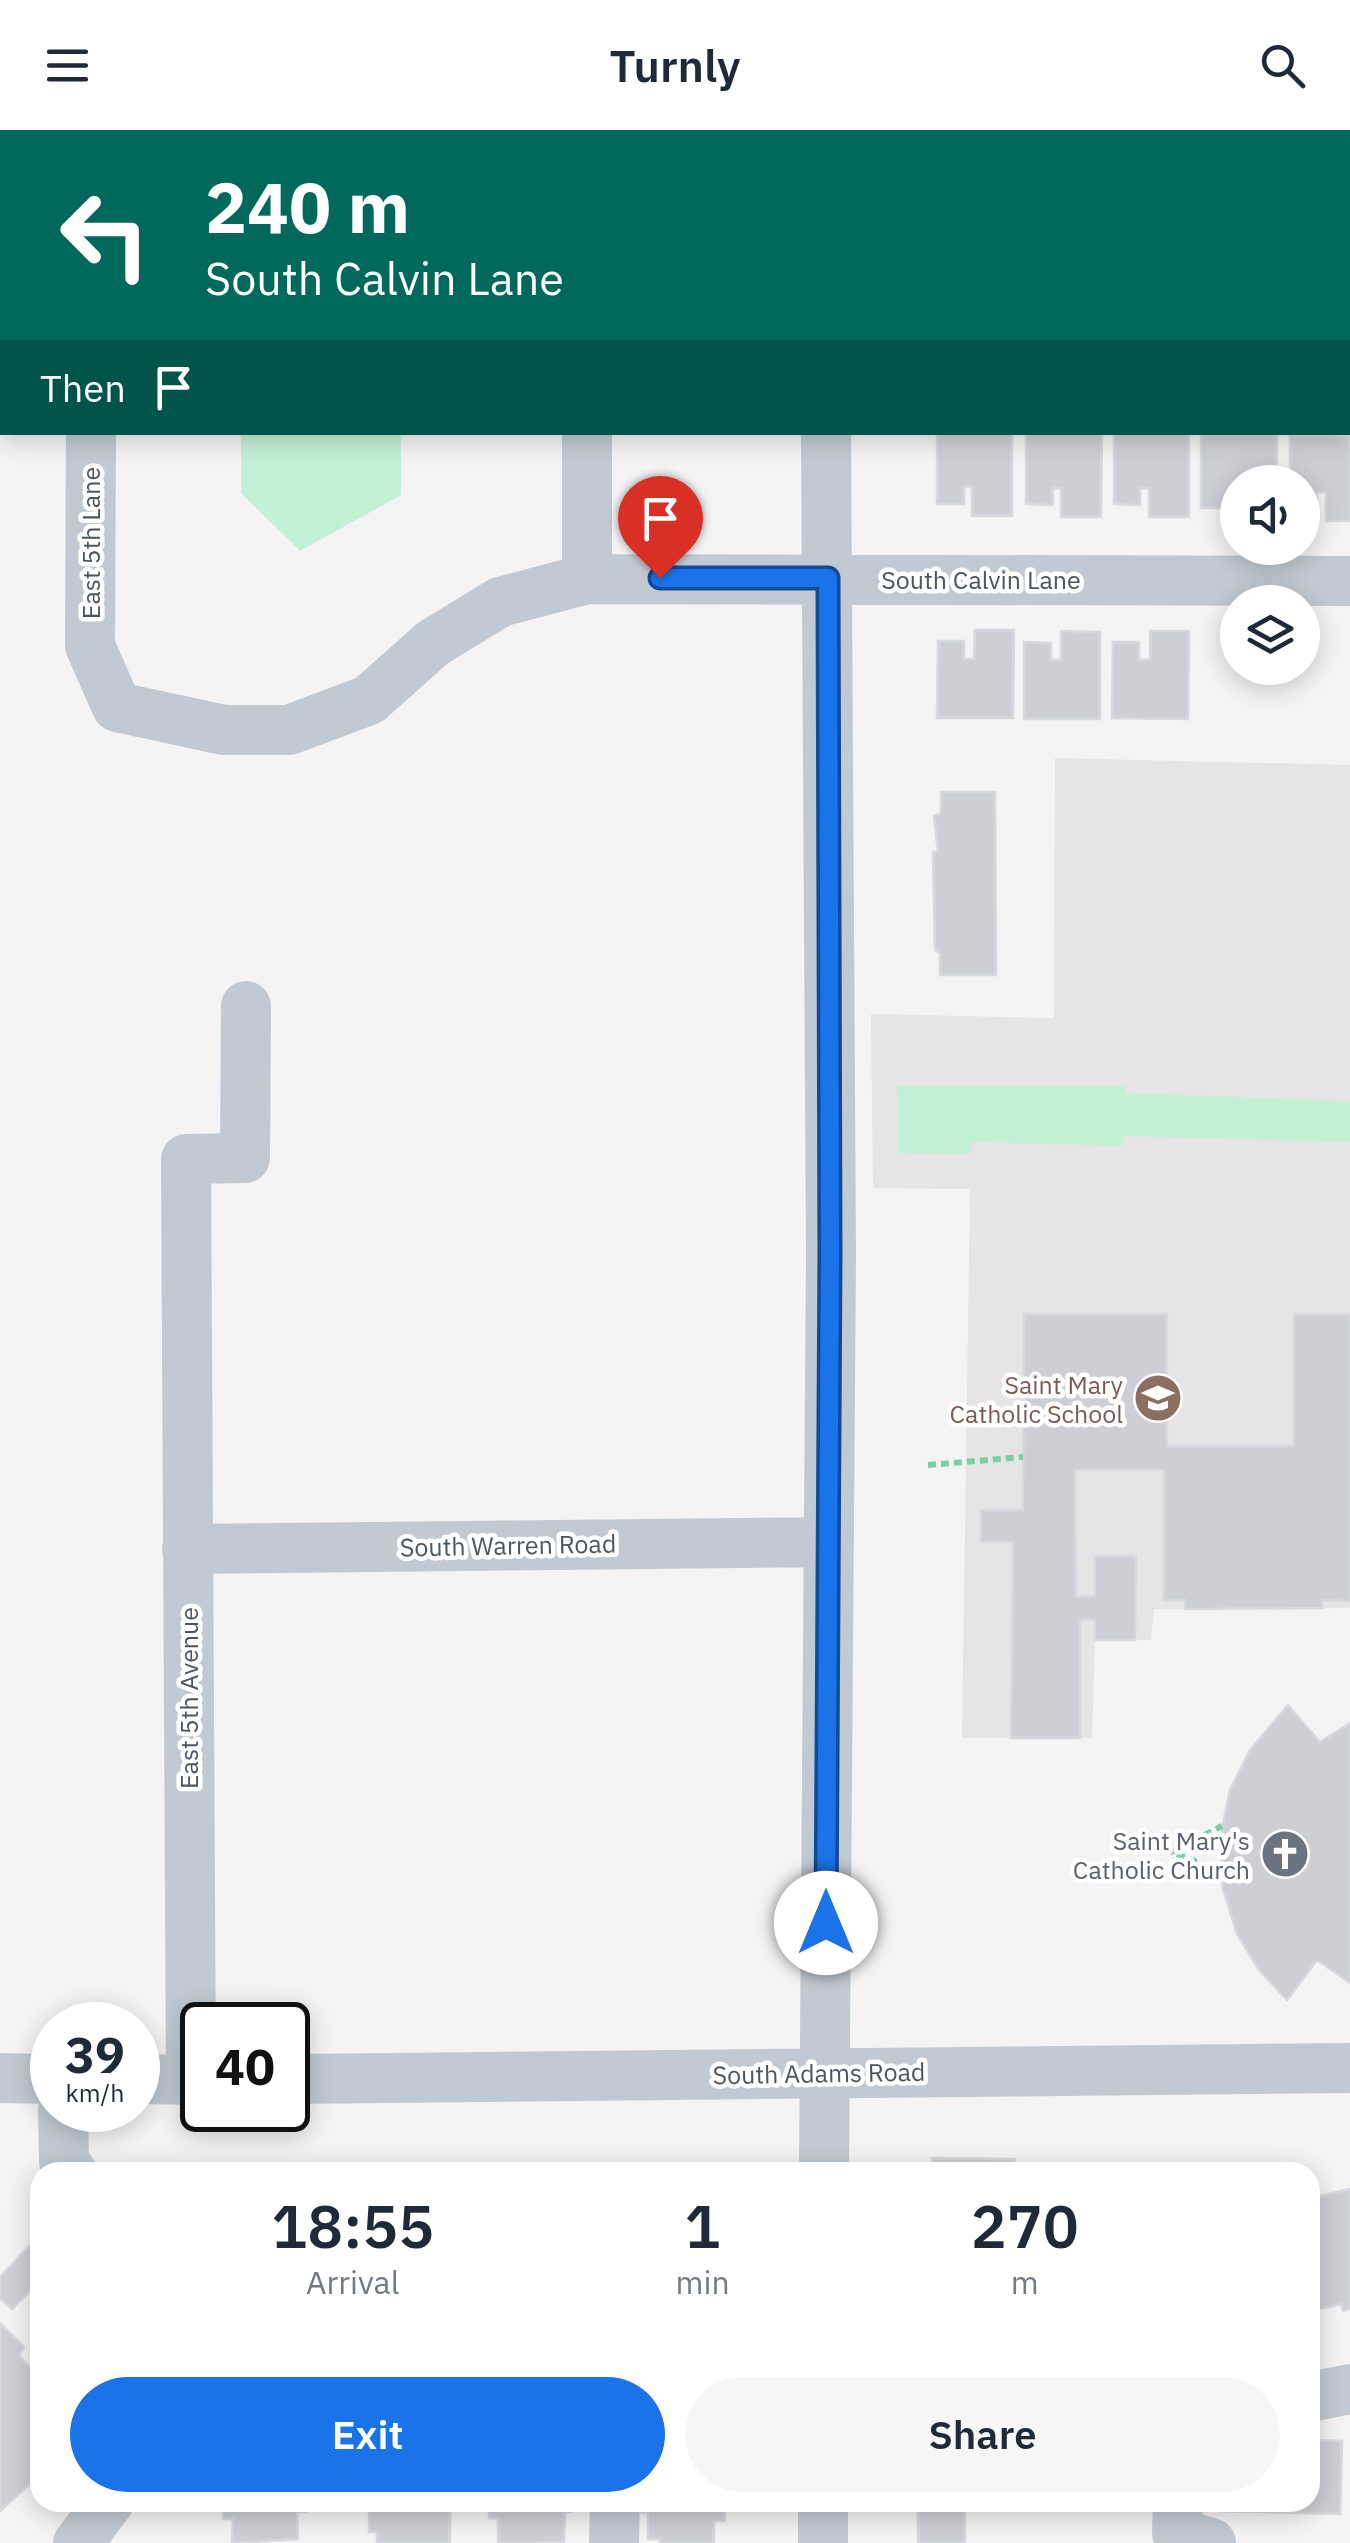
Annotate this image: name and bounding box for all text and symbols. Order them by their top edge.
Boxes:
text: Turnly [609,36,741,94]
icon: menu [40,38,95,93]
icon: search [1255,38,1310,93]
text: 240 m [205,161,410,252]
icon: left [40,170,170,300]
text: South Calvin Lane [205,249,564,307]
icon: arrive [146,360,201,415]
text: Then [40,363,126,412]
map controls [1220,465,1320,685]
button: sound [1220,465,1320,565]
street label: East 5th Lane [74,467,107,619]
pin [618,476,703,579]
icon: arrive [633,491,688,546]
street label: South Calvin Lane [881,563,1081,596]
button: layers [1220,585,1320,685]
place label: Saint Mary Catholic School [950,1368,1124,1430]
school or university icon: Saint Mary Catholic School [1132,1372,1184,1424]
street label: South Warren Road [399,1527,617,1563]
street label: East 5th Avenue [172,1607,205,1789]
place label: Saint Mary's Catholic Church [1073,1824,1250,1886]
church icon: Saint Mary's Catholic Church [1259,1828,1311,1880]
position arrow [774,1871,878,1975]
speed limit sign: 40 [180,2002,310,2132]
text: 39 [65,2022,125,2087]
street label: South Adams Road [712,2055,926,2091]
text: km/h [66,2076,124,2109]
text: 18:55 [271,2186,434,2265]
text: 1 [685,2186,721,2265]
text: 270 [971,2186,1079,2265]
text: Arrival [306,2261,399,2303]
text: min [675,2261,730,2303]
text: m [1011,2261,1039,2303]
button: Exit [70,2377,665,2492]
button: Share [685,2377,1280,2492]

